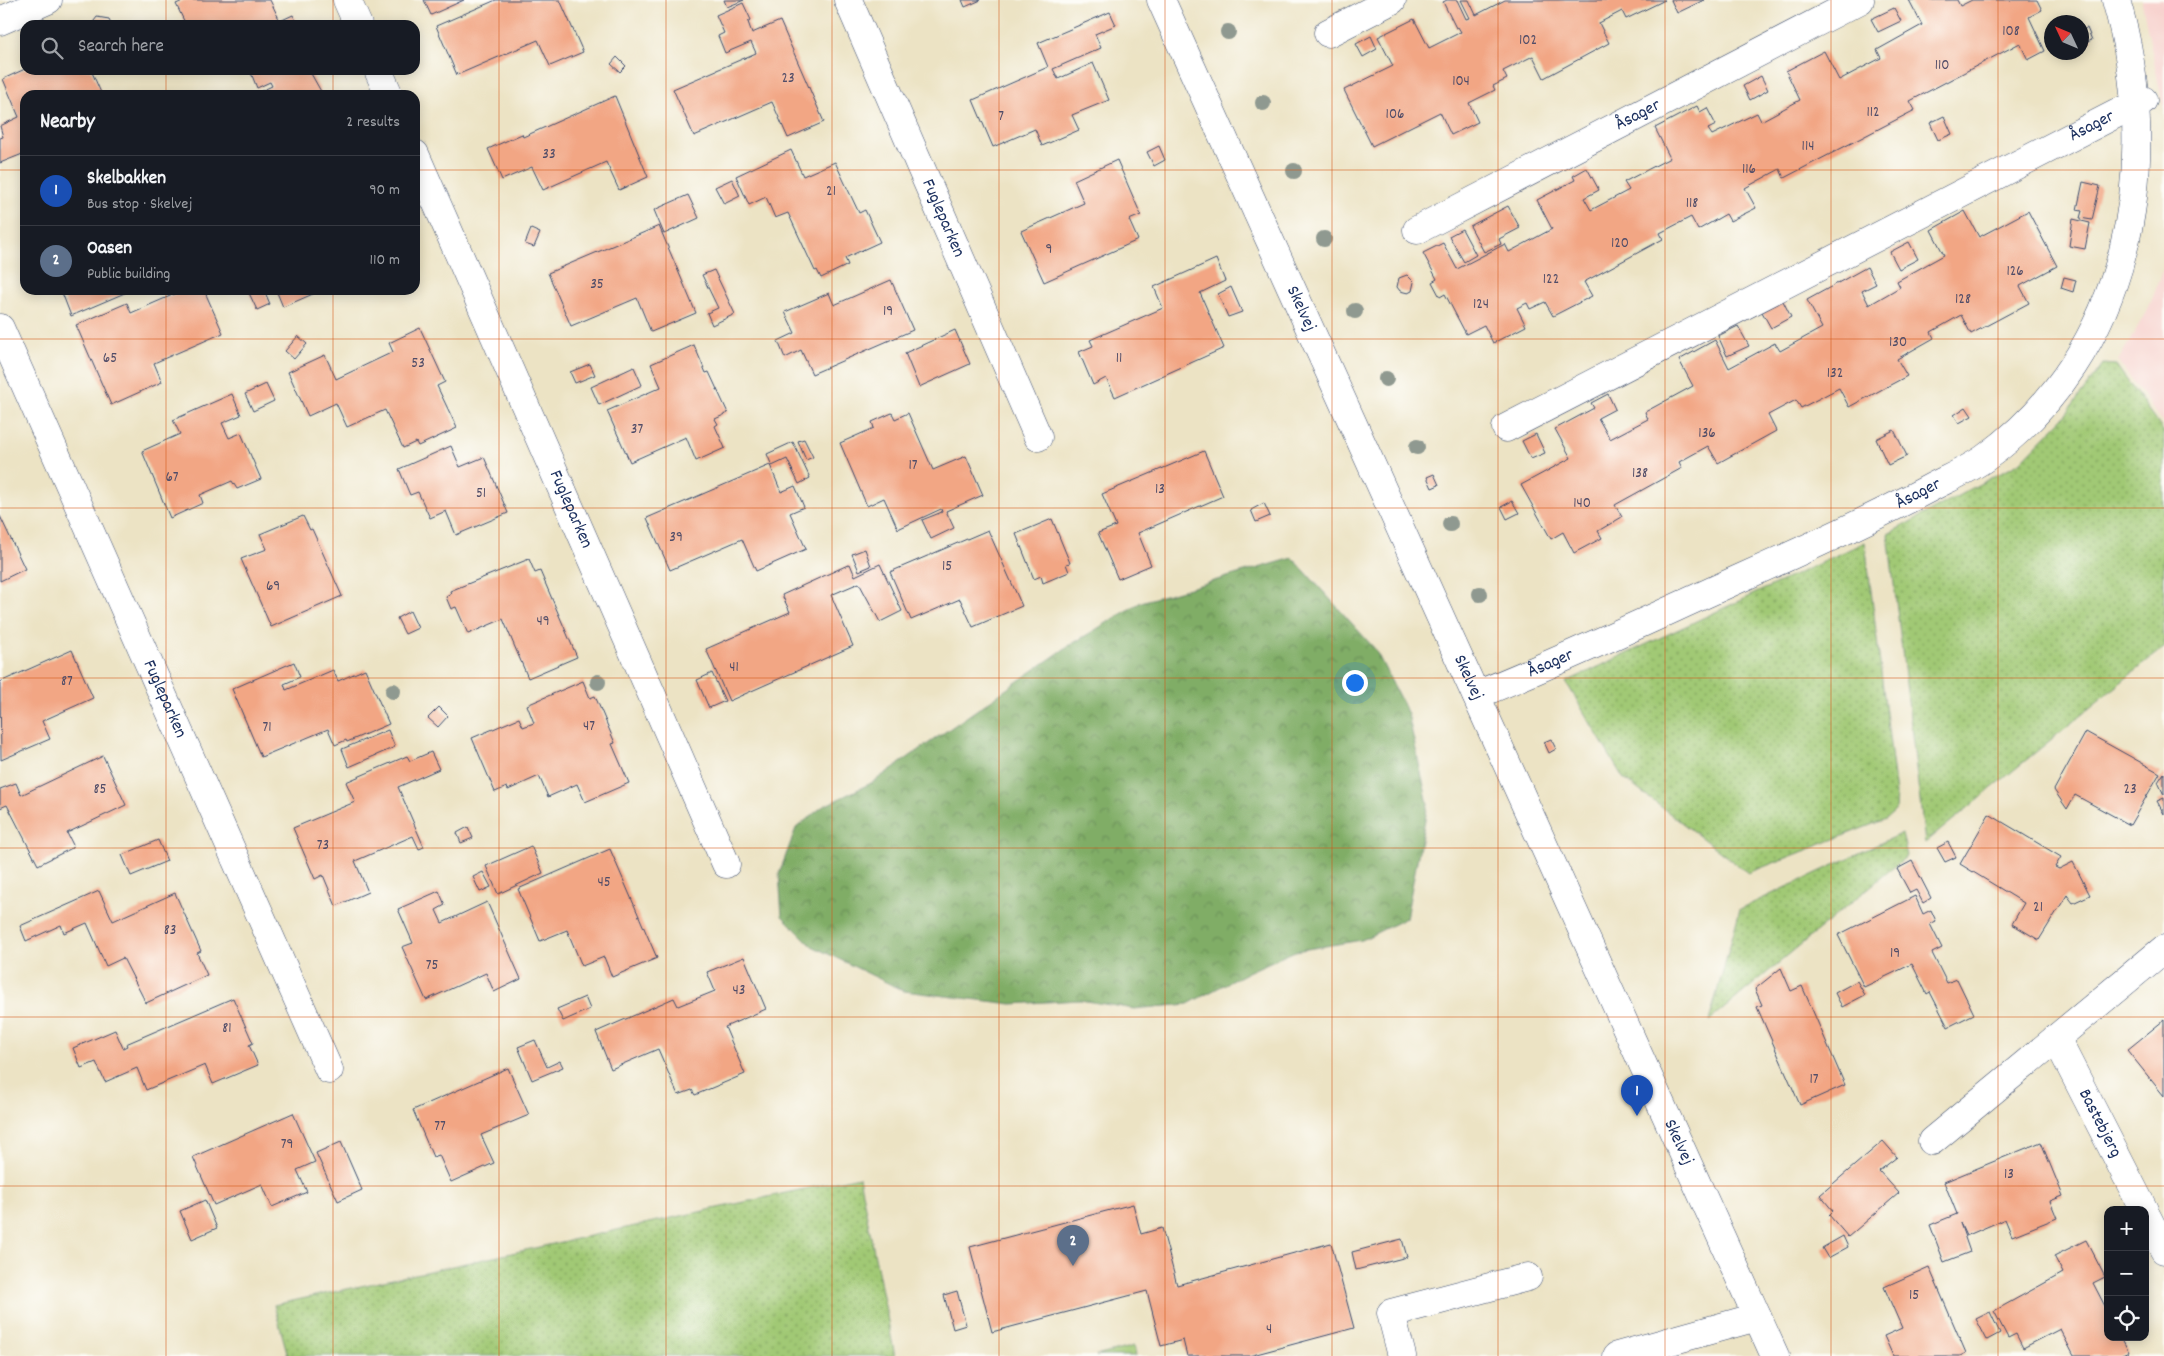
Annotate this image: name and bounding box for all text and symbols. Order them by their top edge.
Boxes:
north arrow [2044,15,2089,60]
search box [20,20,420,75]
house number: 108 [2002,21,2020,43]
house number: 102 [1519,30,1537,52]
icon: search [38,34,66,62]
text: Search here [78,34,164,61]
house number: 110 [1935,55,1949,77]
house number: 23 [781,68,795,90]
house number: 104 [1452,71,1470,93]
street label: Åsager [1611,93,1665,137]
house number: 112 [1866,102,1880,124]
house number: 106 [1386,104,1404,126]
street label: Åsager [2065,104,2119,148]
house number: 7 [998,106,1004,128]
text: Nearby [40,108,95,138]
text: 2 results [346,111,400,134]
house number: 114 [1802,136,1814,158]
house number: 33 [542,144,556,166]
house number: 116 [1742,159,1756,181]
text: Skelbakken [87,166,166,193]
street label: Fugleparken [915,175,971,261]
text: 1 [54,179,58,202]
text: 90 m [369,179,400,202]
house number: 21 [826,181,836,203]
text: Bus stop · Skelvej [87,193,192,216]
house number: 118 [1686,193,1698,215]
house number: 120 [1611,233,1629,255]
text: Oasen [87,236,132,263]
house number: 9 [1046,239,1052,261]
text: 2 [53,249,60,272]
text: 110 m [370,249,400,272]
house number: 126 [2006,261,2024,283]
text: Public building [87,263,170,286]
house number: 122 [1543,269,1559,291]
house number: 35 [590,274,604,296]
street label: Skelvej [1280,282,1322,336]
house number: 128 [1955,289,1971,311]
house number: 124 [1473,294,1489,316]
house number: 19 [883,301,893,323]
house number: 130 [1889,332,1907,354]
house number: 65 [103,348,117,370]
house number: 11 [1116,348,1122,370]
house number: 53 [411,353,425,375]
house number: 132 [1827,363,1843,385]
house number: 37 [631,419,643,441]
house number: 136 [1698,423,1716,445]
house number: 17 [908,455,918,477]
house number: 138 [1632,463,1648,485]
street label: Fugleparken [543,466,599,552]
house number: 67 [165,467,179,489]
street label: Åsager [1891,472,1945,516]
house number: 13 [1155,479,1165,501]
house number: 51 [476,483,486,505]
house number: 140 [1573,493,1591,515]
house number: 39 [669,527,683,549]
house number: 15 [942,556,952,578]
house number: 69 [266,576,280,598]
house number: 49 [536,611,550,633]
street label: Åsager [1524,643,1578,685]
street label: Skelvej [1447,651,1489,705]
street label: Fugleparken [136,656,193,742]
house number: 41 [729,657,739,679]
your location [1342,670,1368,696]
house number: 87 [61,671,73,693]
house number: 47 [583,716,595,738]
house number: 71 [262,717,272,739]
house number: 85 [94,779,107,801]
house number: 23 [2123,779,2137,801]
house number: 73 [317,835,329,857]
house number: 45 [597,872,611,894]
house number: 21 [2033,897,2043,919]
house number: 83 [164,920,176,942]
house number: 19 [1890,943,1900,965]
house number: 75 [426,955,438,977]
house number: 43 [733,980,745,1002]
house number: 81 [222,1018,232,1040]
house number: 17 [1809,1069,1819,1091]
pin: 1 [1621,1075,1653,1116]
street label: Bastebjerg [2072,1085,2128,1162]
street label: Skelvej [1657,1115,1699,1169]
house number: 77 [434,1116,446,1138]
house number: 79 [281,1134,293,1156]
house number: 13 [2004,1164,2014,1186]
map controls [2104,1206,2149,1341]
button: + [2104,1206,2149,1251]
pin: 2 [1057,1225,1089,1266]
button: − [2104,1251,2149,1296]
house number: 15 [1909,1285,1919,1307]
button: locate [2104,1296,2149,1341]
house number: 4 [1266,1319,1272,1341]

